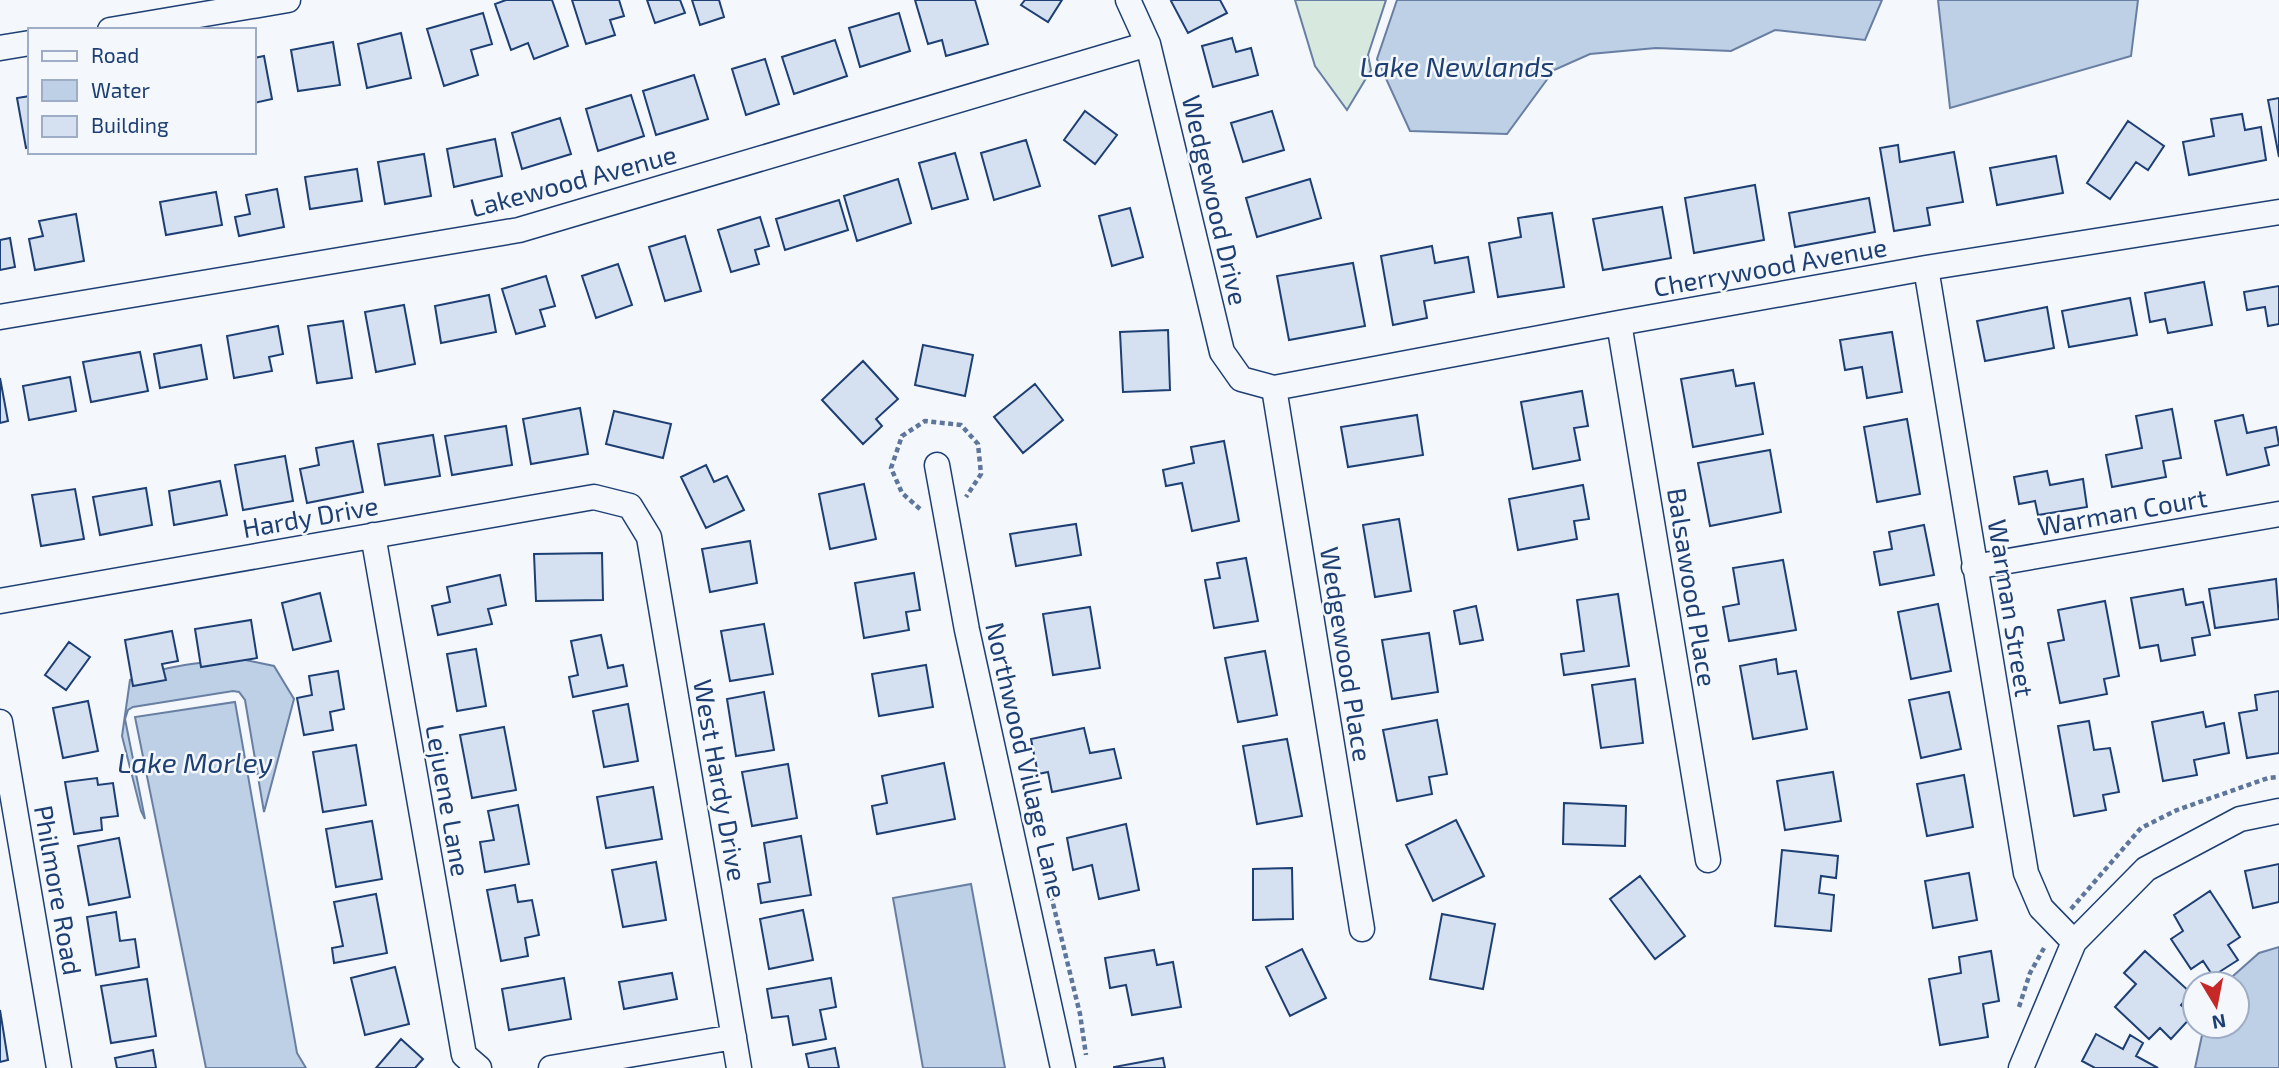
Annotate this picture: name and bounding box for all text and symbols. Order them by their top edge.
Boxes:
legend [28,28,256,154]
text: Road [91,42,139,67]
water label: Lake Newlands [1359,49,1555,83]
text: Water [91,77,150,102]
street label: Wedgewood Drive [1177,92,1255,308]
text: Building [91,112,169,137]
street label: Lakewood Avenue [466,138,680,222]
street label: Cherrywood Avenue [1651,230,1889,302]
street label: Warman Court [2035,481,2209,541]
street label: Balsawood Place [1662,485,1724,689]
street label: Hardy Drive [240,489,380,543]
street label: Warman Street [1983,517,2041,699]
street label: Wedgewood Place [1315,545,1379,763]
street label: Northwood Village Lane [980,619,1074,901]
street label: West Hardy Drive [688,677,754,883]
street label: Lejuene Lane [420,721,478,879]
water label: Lake Morley [117,745,273,779]
street label: Philmore Road [29,803,89,977]
north arrow [2181,970,2251,1040]
text: N [2210,1010,2228,1035]

